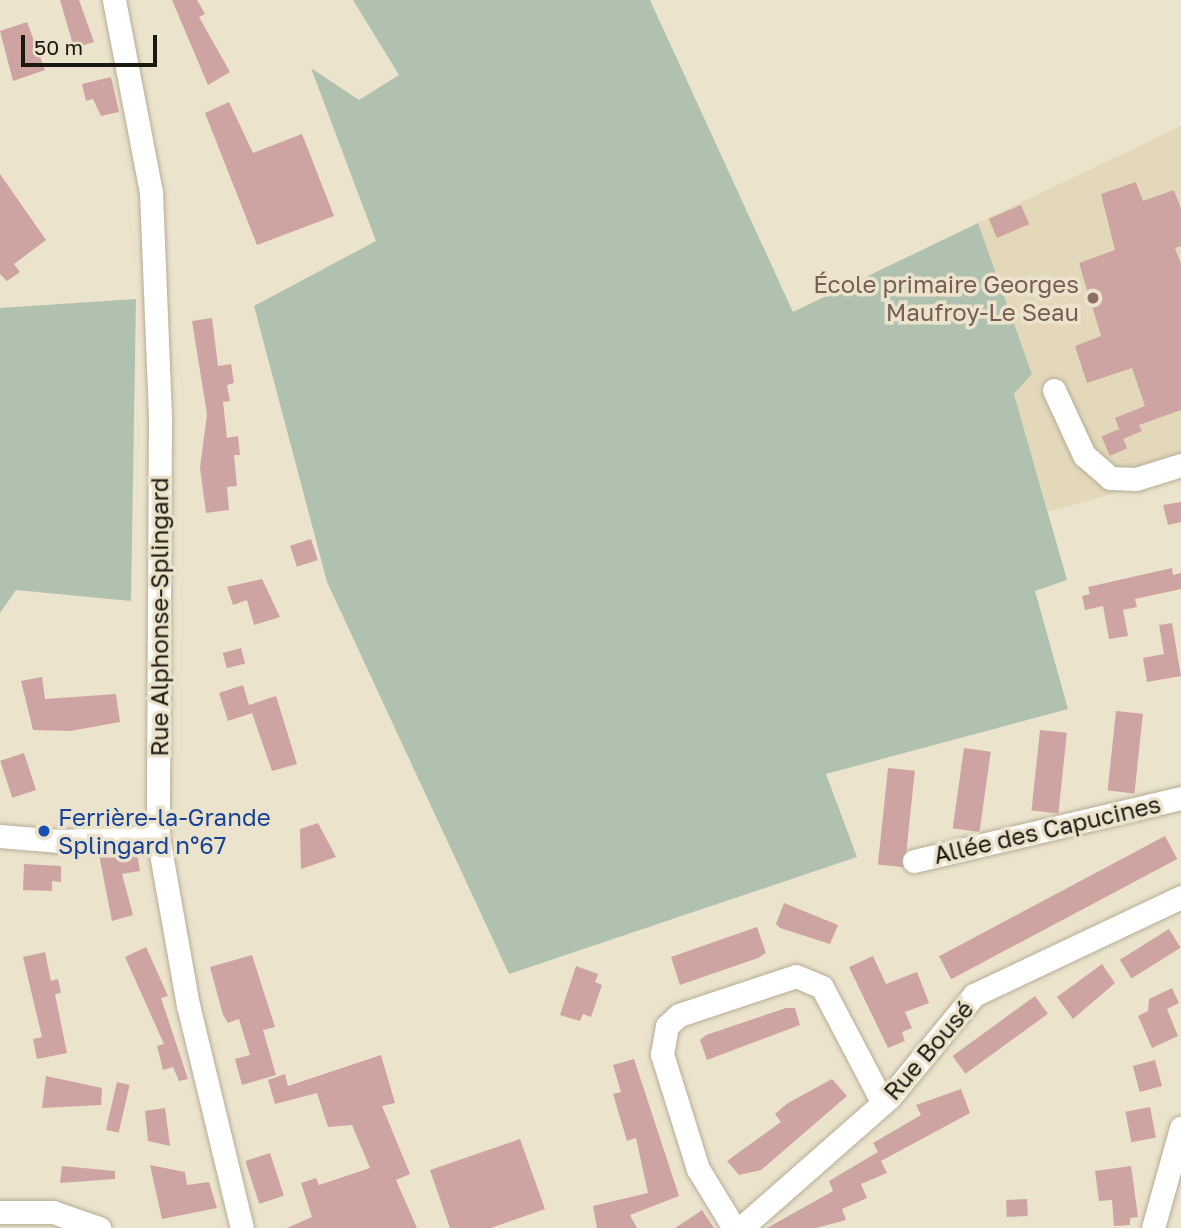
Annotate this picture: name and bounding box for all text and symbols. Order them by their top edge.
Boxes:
scale bar [24,21,161,65]
text: 50 m [34,34,83,60]
place label: École primaire Georges Maufroy-Le Seau [813,270,1079,326]
marker: École primaire Georges Maufroy-Le Seau [1085,290,1101,306]
street label: Rue Alphonse-Splingard [145,477,173,757]
street label: Allée des Capucines [931,789,1163,869]
place label: Ferrière-la-Grande Splingard n°67 [58,803,271,859]
marker: Ferrière-la-Grande Splingard n°67 [36,823,52,839]
street label: Rue Bousé [877,995,979,1105]

